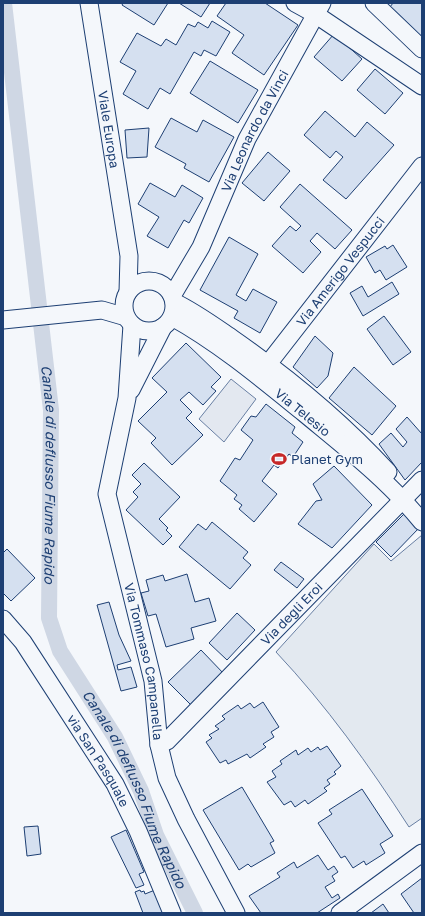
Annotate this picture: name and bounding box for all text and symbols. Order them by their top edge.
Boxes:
street label: Via Leonardo da Vinci [218,67,292,194]
street label: Viale Europa [95,89,123,169]
street label: Via Amerigo Vespucci [293,213,388,329]
water label: Canale di deflusso Fiume Rapido [38,364,60,585]
street label: Via Telesio [272,385,334,440]
sports icon: Planet Gym [270,450,288,468]
place label: Planet Gym [291,451,363,467]
street label: Via degli Eroi [257,579,326,648]
street label: Via Tommaso Campanella [121,581,166,741]
water label: Canale di deflusso Fiume Rapido [79,687,191,892]
street label: via San Pasquale [64,711,133,809]

